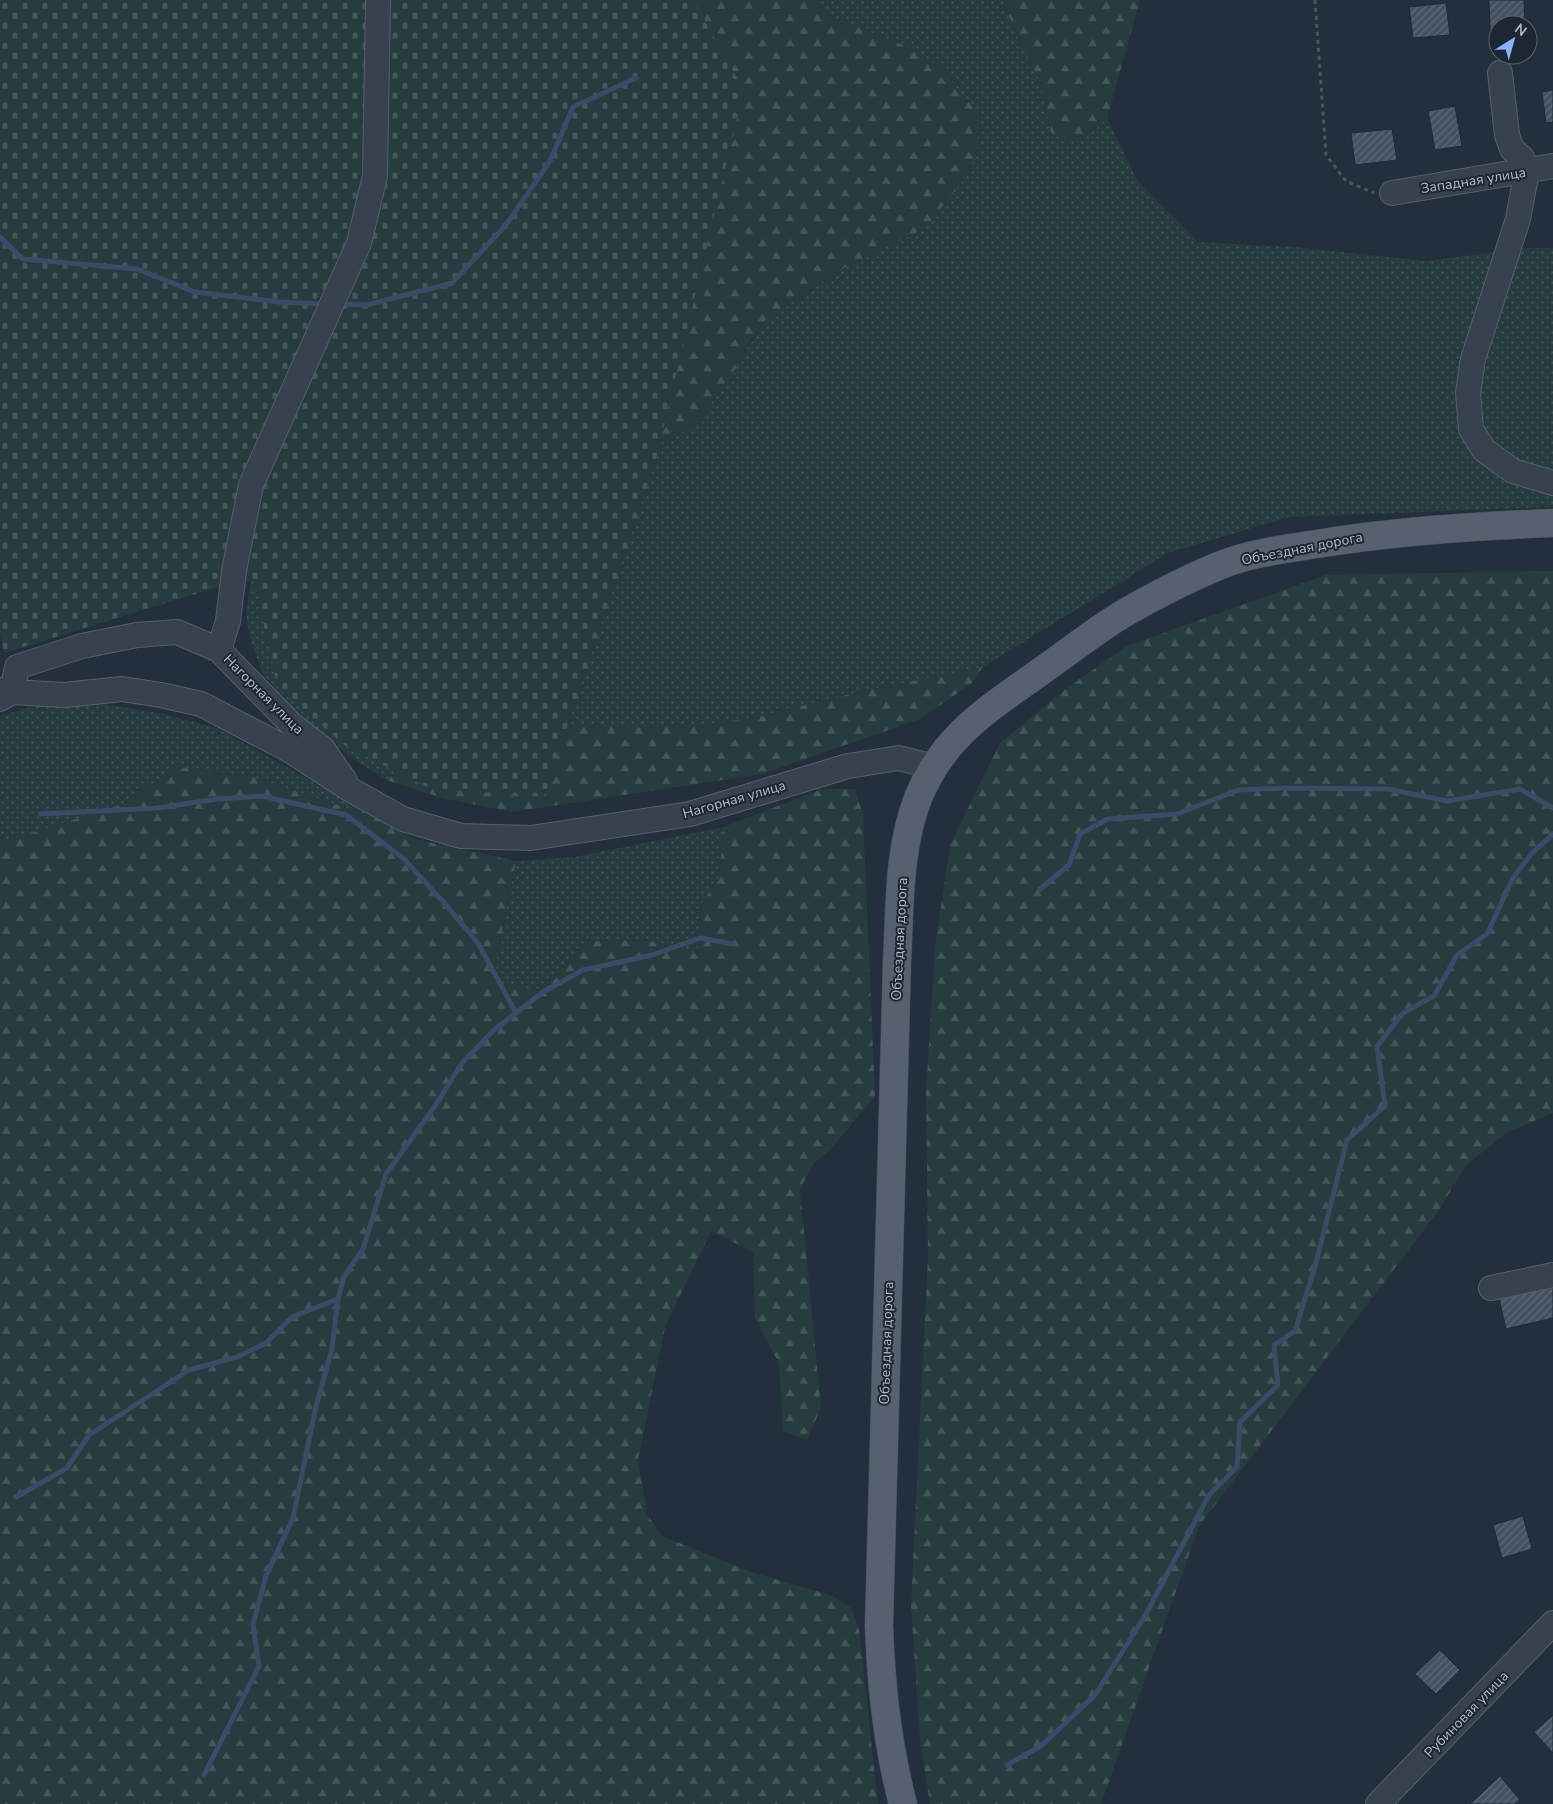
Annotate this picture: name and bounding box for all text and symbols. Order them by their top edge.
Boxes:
north arrow [1488,15,1538,65]
text: N [1511,19,1530,41]
street label: Западная улица [1419,163,1527,198]
street label: Объездная дорога [1240,527,1364,570]
street label: Нагорная улица [219,650,308,739]
street label: Нагорная улица [680,776,788,823]
street label: Объездная дорога [887,877,912,1001]
street label: Объездная дорога [875,1281,898,1405]
street label: Рубиновая улица [1420,1667,1513,1762]

